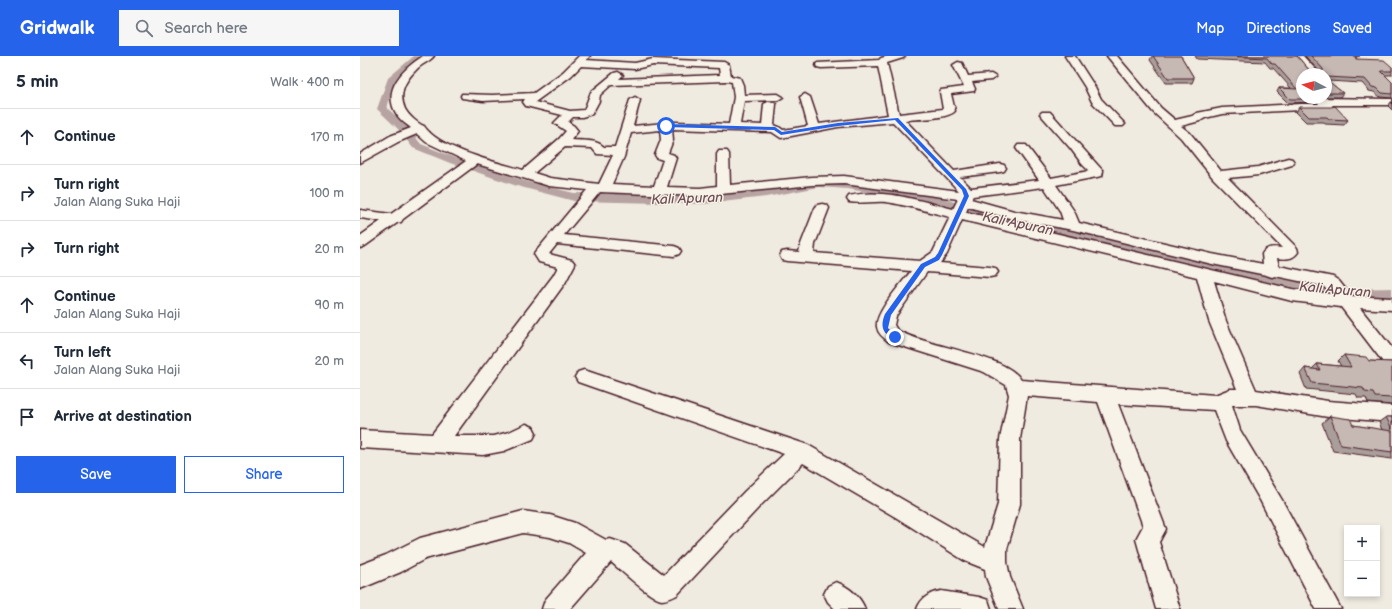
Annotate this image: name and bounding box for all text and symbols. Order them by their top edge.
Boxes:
search box [119,10,399,46]
text: Gridwalk [20,17,95,40]
icon: search [133,17,155,39]
text: Search here [165,19,248,38]
text: Map [1196,20,1224,37]
text: Directions [1246,20,1311,37]
text: Saved [1333,20,1372,37]
north arrow [1296,68,1332,104]
text: 5 min [16,72,59,92]
text: Walk · 400 m [270,74,344,90]
route start [657,117,675,135]
icon: ahead [16,126,38,148]
text: Continue [54,127,116,146]
text: 170 m [311,129,344,145]
text: Turn right [54,175,119,194]
icon: right [16,182,38,204]
text: 100 m [309,185,344,201]
water label: Kali Apuran [651,189,723,208]
text: Jalan Alang Suka Haji [54,194,180,210]
water label: Kali Apuran [981,208,1055,239]
icon: right [16,238,38,260]
text: Turn right [54,239,119,258]
text: 20 m [314,241,344,257]
water label: Kali Apuran [1298,278,1372,301]
text: Continue [54,287,116,306]
icon: ahead [16,294,38,316]
text: 90 m [315,297,344,313]
text: Jalan Alang Suka Haji [54,306,180,322]
route end [886,328,904,346]
text: Turn left [54,343,111,362]
icon: left [16,350,38,372]
text: 20 m [314,353,344,369]
text: Jalan Alang Suka Haji [54,362,180,378]
icon: arrive [16,406,38,428]
text: Arrive at destination [54,407,192,426]
button: Save [16,456,176,493]
button: Share [184,456,344,493]
map controls [1344,525,1380,597]
button: + [1344,525,1380,561]
button: − [1344,561,1380,597]

